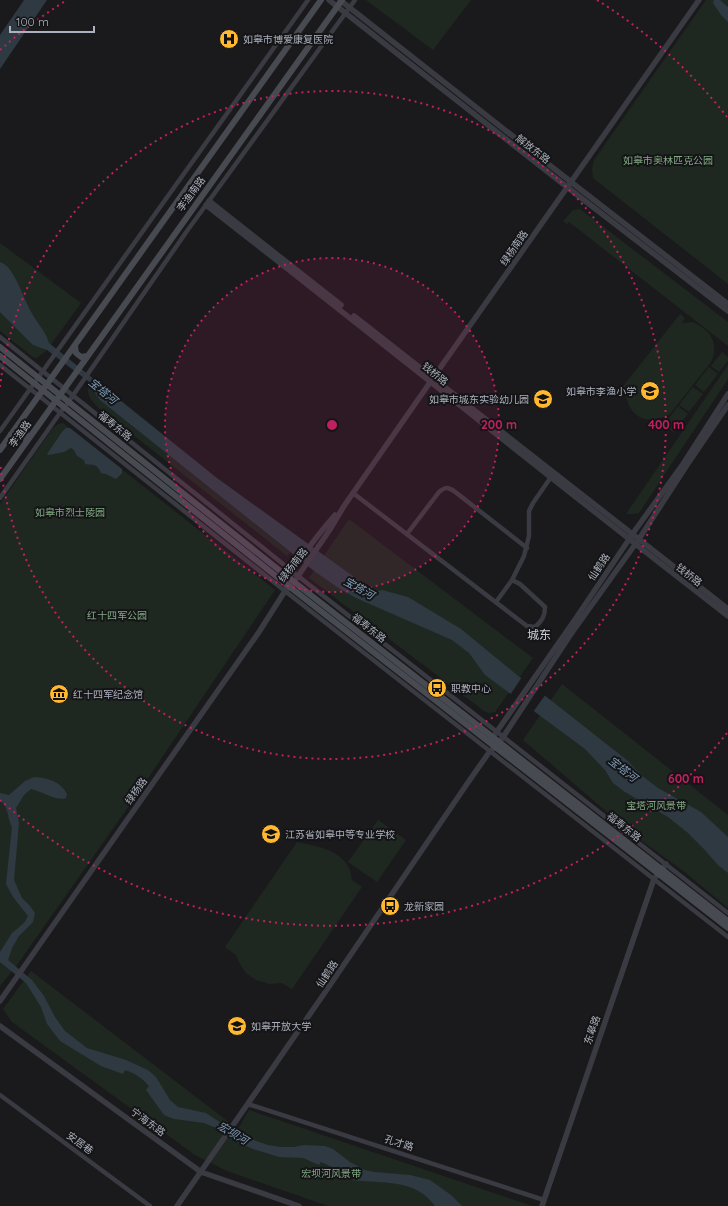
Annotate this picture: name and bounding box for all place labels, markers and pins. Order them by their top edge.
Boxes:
hospital icon: 如皋市博爱康复医院 [218,28,240,50]
place label: 如皋市博爱康复医院 [243,33,333,46]
school or university icon: 如皋市李渔小学 [639,380,661,402]
place label: 如皋市李渔小学 [566,385,636,398]
school or university icon: 如皋市城东实验幼儿园 [532,388,554,410]
place label: 如皋市城东实验幼儿园 [429,393,529,406]
centre of rings [325,418,339,432]
bus stop icon: 职教中心 [426,677,448,699]
place label: 职教中心 [451,682,491,695]
museum icon: 红十四军纪念馆 [48,683,70,705]
place label: 红十四军纪念馆 [73,688,143,701]
school or university icon: 江苏省如皋中等专业学校 [260,823,282,845]
place label: 江苏省如皋中等专业学校 [285,828,395,841]
bus stop icon: 龙新家园 [379,895,401,917]
place label: 龙新家园 [404,900,444,913]
school or university icon: 如皋开放大学 [226,1015,248,1037]
place label: 如皋开放大学 [251,1020,311,1033]

